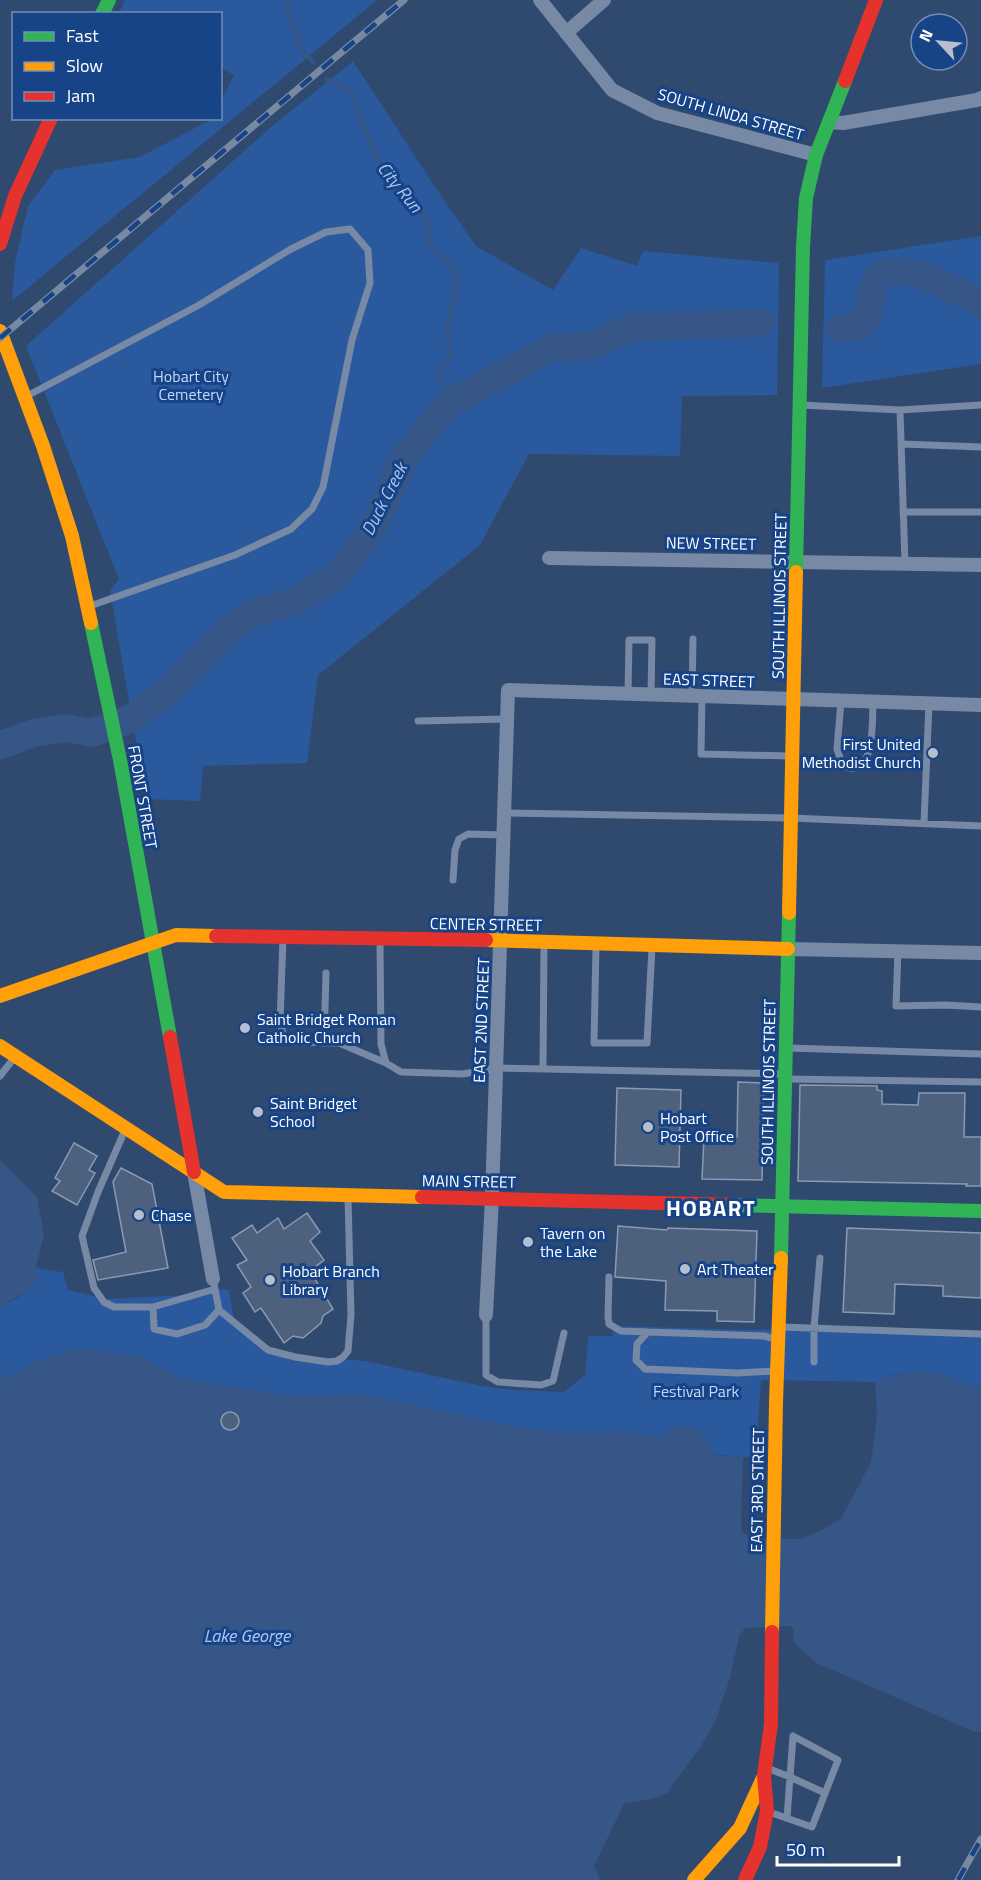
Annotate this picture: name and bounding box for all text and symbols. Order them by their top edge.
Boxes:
legend [12,12,222,120]
north arrow [909,12,969,72]
text: Fast [66,22,99,49]
text: N [912,25,939,46]
text: Slow [66,52,103,79]
text: Jam [66,82,95,109]
street label: SOUTH LINDA STREET [655,82,807,146]
water label: City Run [371,156,430,219]
park label: Hobart City Cemetery [153,364,229,406]
water label: Duck Creek [354,456,415,540]
street label: SOUTH ILLINOIS STREET [766,512,792,679]
street label: NEW STREET [666,530,757,556]
street label: EAST STREET [663,666,756,694]
place label: First United Methodist Church [802,732,921,774]
street label: FRONT STREET [122,743,164,851]
marker: First United Methodist Church [926,746,940,760]
street label: CENTER STREET [430,911,543,937]
street label: EAST 2ND STREET [467,956,495,1083]
street label: SOUTH ILLINOIS STREET [755,998,781,1165]
place label: Saint Bridget Roman Catholic Church [257,1007,396,1049]
marker: Saint Bridget Roman Catholic Church [238,1021,252,1035]
place label: Saint Bridget School [270,1091,357,1133]
marker: Saint Bridget School [251,1105,265,1119]
place label: Hobart Post Office [660,1106,734,1148]
marker: Hobart Post Office [641,1120,655,1134]
street label: MAIN STREET [422,1168,517,1194]
district label: HOBART [666,1191,756,1225]
place label: Chase [151,1203,192,1227]
marker: Chase [132,1208,146,1222]
place label: Tavern on the Lake [540,1221,605,1263]
marker: Tavern on the Lake [521,1235,535,1249]
place label: Art Theater [697,1257,774,1281]
place label: Hobart Branch Library [282,1259,380,1301]
marker: Art Theater [678,1262,692,1276]
marker: Hobart Branch Library [263,1273,277,1287]
park label: Festival Park [653,1379,739,1403]
street label: EAST 3RD STREET [744,1427,770,1552]
water label: Lake George [204,1622,292,1649]
scale bar [777,1829,898,1867]
text: 50 m [786,1836,825,1863]

